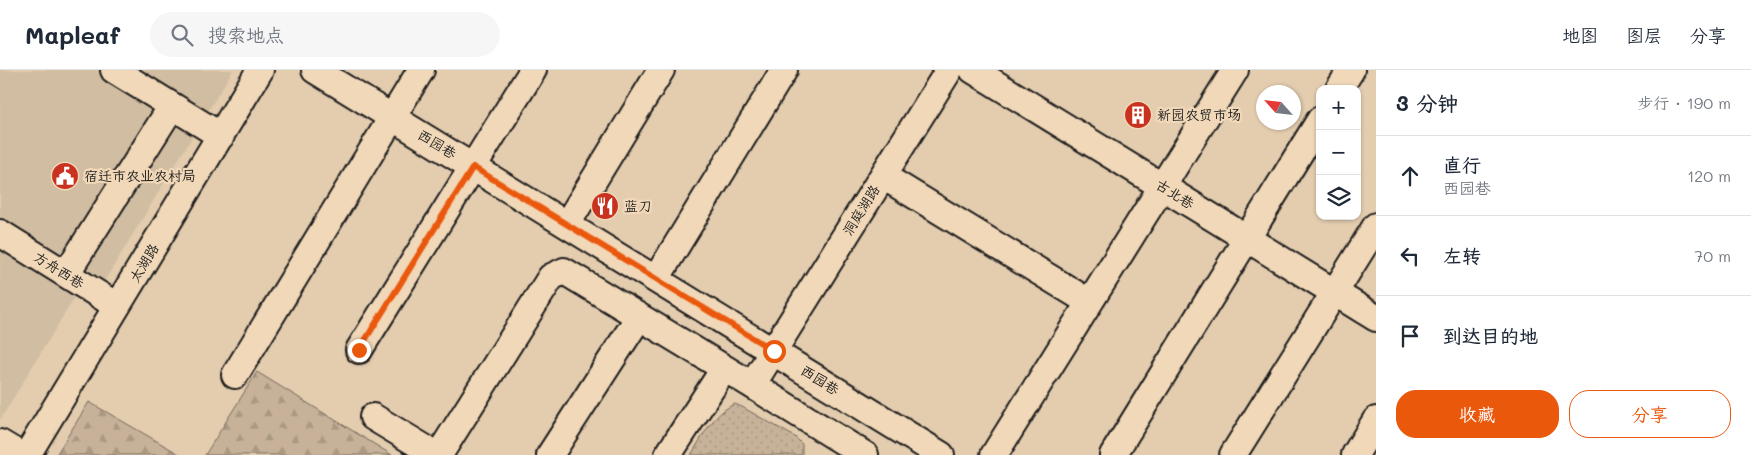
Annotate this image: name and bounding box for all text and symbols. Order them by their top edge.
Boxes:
search box [150,12,500,57]
text: Mapleaf [25,19,120,50]
icon: search [168,21,196,49]
text: 搜索地点 [208,22,284,47]
text: 地图 [1562,23,1598,47]
text: 图层 [1626,23,1662,47]
text: 分享 [1690,23,1726,47]
north arrow [1256,85,1301,130]
map controls [1316,85,1361,220]
button: + [1316,85,1361,130]
text: 3 分钟 [1396,89,1458,116]
text: 步行 · 190 m [1637,92,1731,113]
building icon: 新园农贸市场 [1123,100,1153,130]
place label: 新园农贸市场 [1157,105,1241,124]
street label: 西园巷 [414,125,461,163]
button: − [1316,130,1361,175]
text: 直行 [1443,152,1481,177]
public building icon: 宿迁市农业农村局 [50,161,80,191]
icon: ahead [1396,162,1424,190]
text: 120 m [1687,165,1731,186]
place label: 宿迁市农业农村局 [84,166,196,185]
street label: 古北巷 [1152,174,1199,213]
button: layers [1316,175,1361,220]
text: 西园巷 [1443,177,1491,198]
street label: 洞庭湖路 [838,181,883,239]
restaurant icon: 蓝刀 [590,191,620,221]
place label: 蓝刀 [624,196,652,215]
street label: 太湖路 [125,240,163,286]
icon: left [1396,242,1424,270]
text: 左转 [1443,243,1481,268]
text: 70 m [1694,245,1731,266]
street label: 方舟西巷 [30,247,89,293]
icon: arrive [1396,322,1424,350]
text: 到达目的地 [1443,323,1538,348]
route end [348,339,371,362]
route start [763,340,786,363]
street label: 西园巷 [797,360,844,399]
button: 收藏 [1396,390,1559,438]
button: 分享 [1569,390,1731,438]

